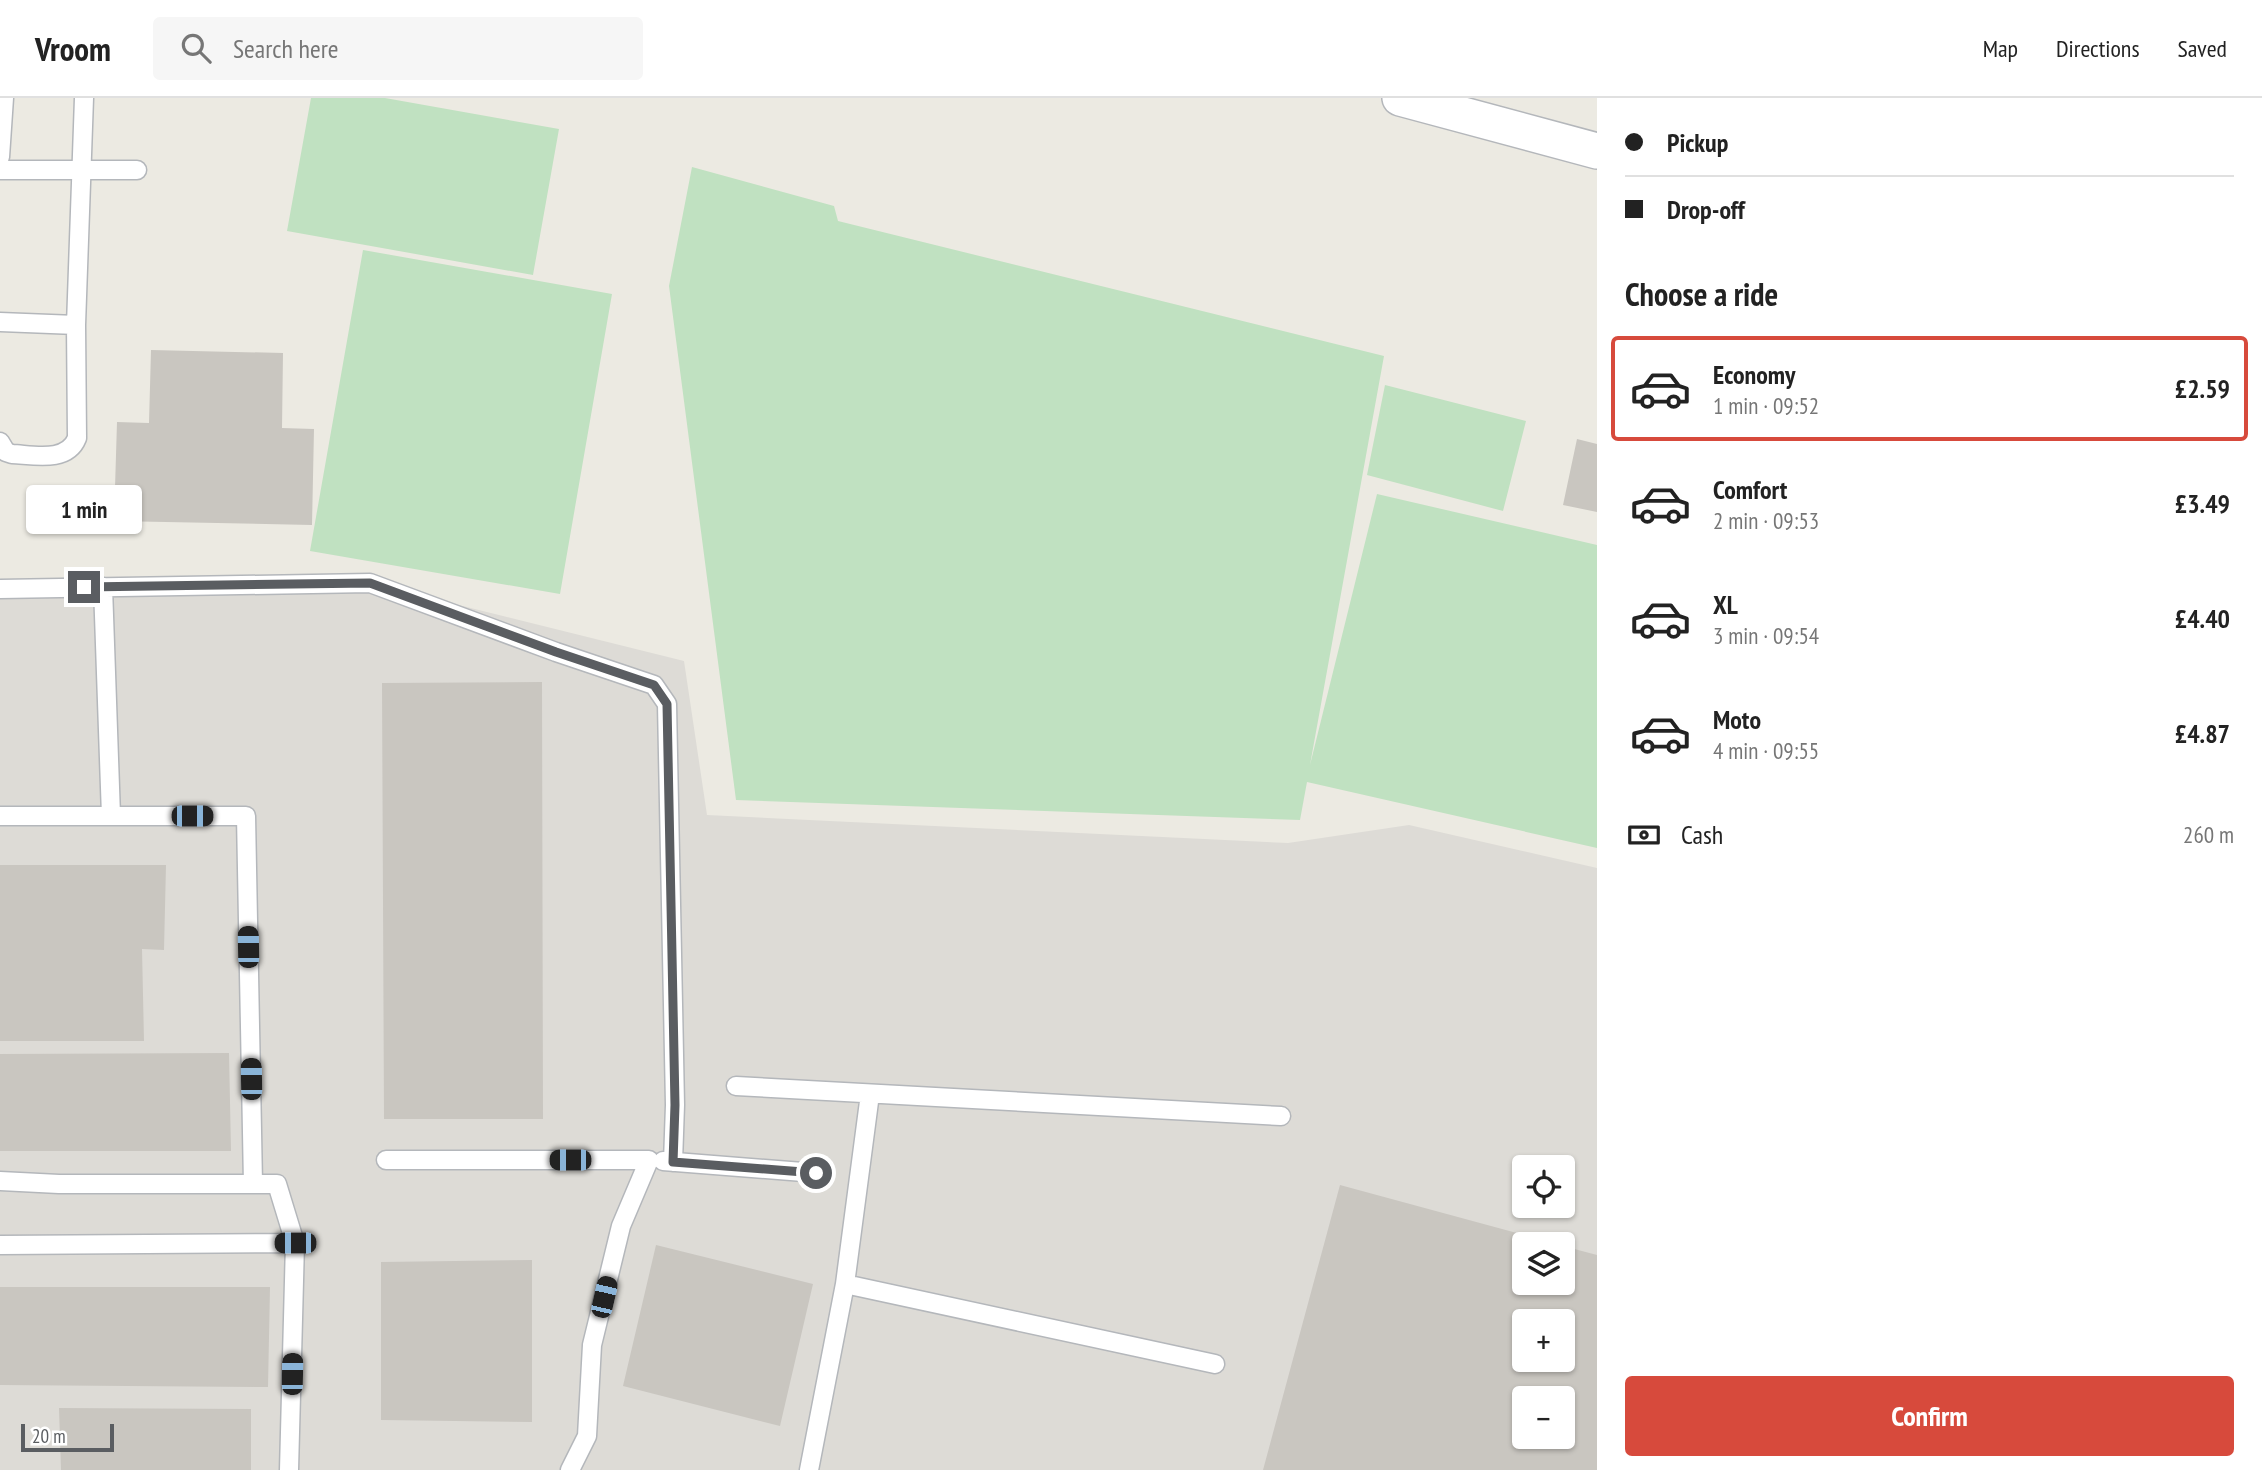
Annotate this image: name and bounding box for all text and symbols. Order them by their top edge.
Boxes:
search box [153,17,643,80]
text: Vroom [35,27,111,70]
icon: search [177,29,215,67]
text: Search here [233,32,339,65]
text: Map [1983,33,2018,64]
text: Directions [2056,33,2140,64]
text: Saved [2178,33,2227,64]
text: Pickup [1667,126,1728,159]
text: Drop-off [1667,193,1745,226]
text: Choose a ride [1625,273,1778,315]
icon: car [1629,357,1692,420]
text: Economy [1713,358,1795,391]
text: £2.59 [2175,372,2230,405]
text: 1 min · 09:52 [1713,391,1819,420]
icon: car [1629,472,1692,535]
text: Comfort [1713,473,1787,506]
callout: 1 min [26,486,142,534]
text: £3.49 [2175,487,2230,520]
text: 1 min [61,495,107,524]
text: 2 min · 09:53 [1713,506,1819,535]
route end [68,571,100,603]
icon: car [1629,587,1692,650]
text: XL [1713,588,1738,621]
text: £4.40 [2175,602,2230,635]
text: 3 min · 09:54 [1713,621,1819,650]
icon: car [1629,702,1692,765]
text: Moto [1713,703,1761,736]
text: £4.87 [2175,717,2230,750]
text: 4 min · 09:55 [1713,736,1819,765]
car [172,806,214,827]
icon: cash [1625,816,1663,854]
text: Cash [1681,818,1723,851]
text: 260 m [2183,820,2234,849]
car [238,926,259,968]
car [241,1058,262,1100]
car [550,1150,592,1171]
map controls [1512,1155,1575,1449]
button: locate [1512,1155,1575,1218]
route start [800,1157,832,1189]
button: layers [1512,1232,1575,1295]
car [275,1233,317,1254]
car [590,1274,619,1320]
button: + [1512,1309,1575,1372]
car [282,1353,303,1395]
button: Confirm [1625,1376,2234,1456]
button: − [1512,1386,1575,1449]
scale bar [21,1421,114,1453]
text: 20 m [32,1424,66,1448]

